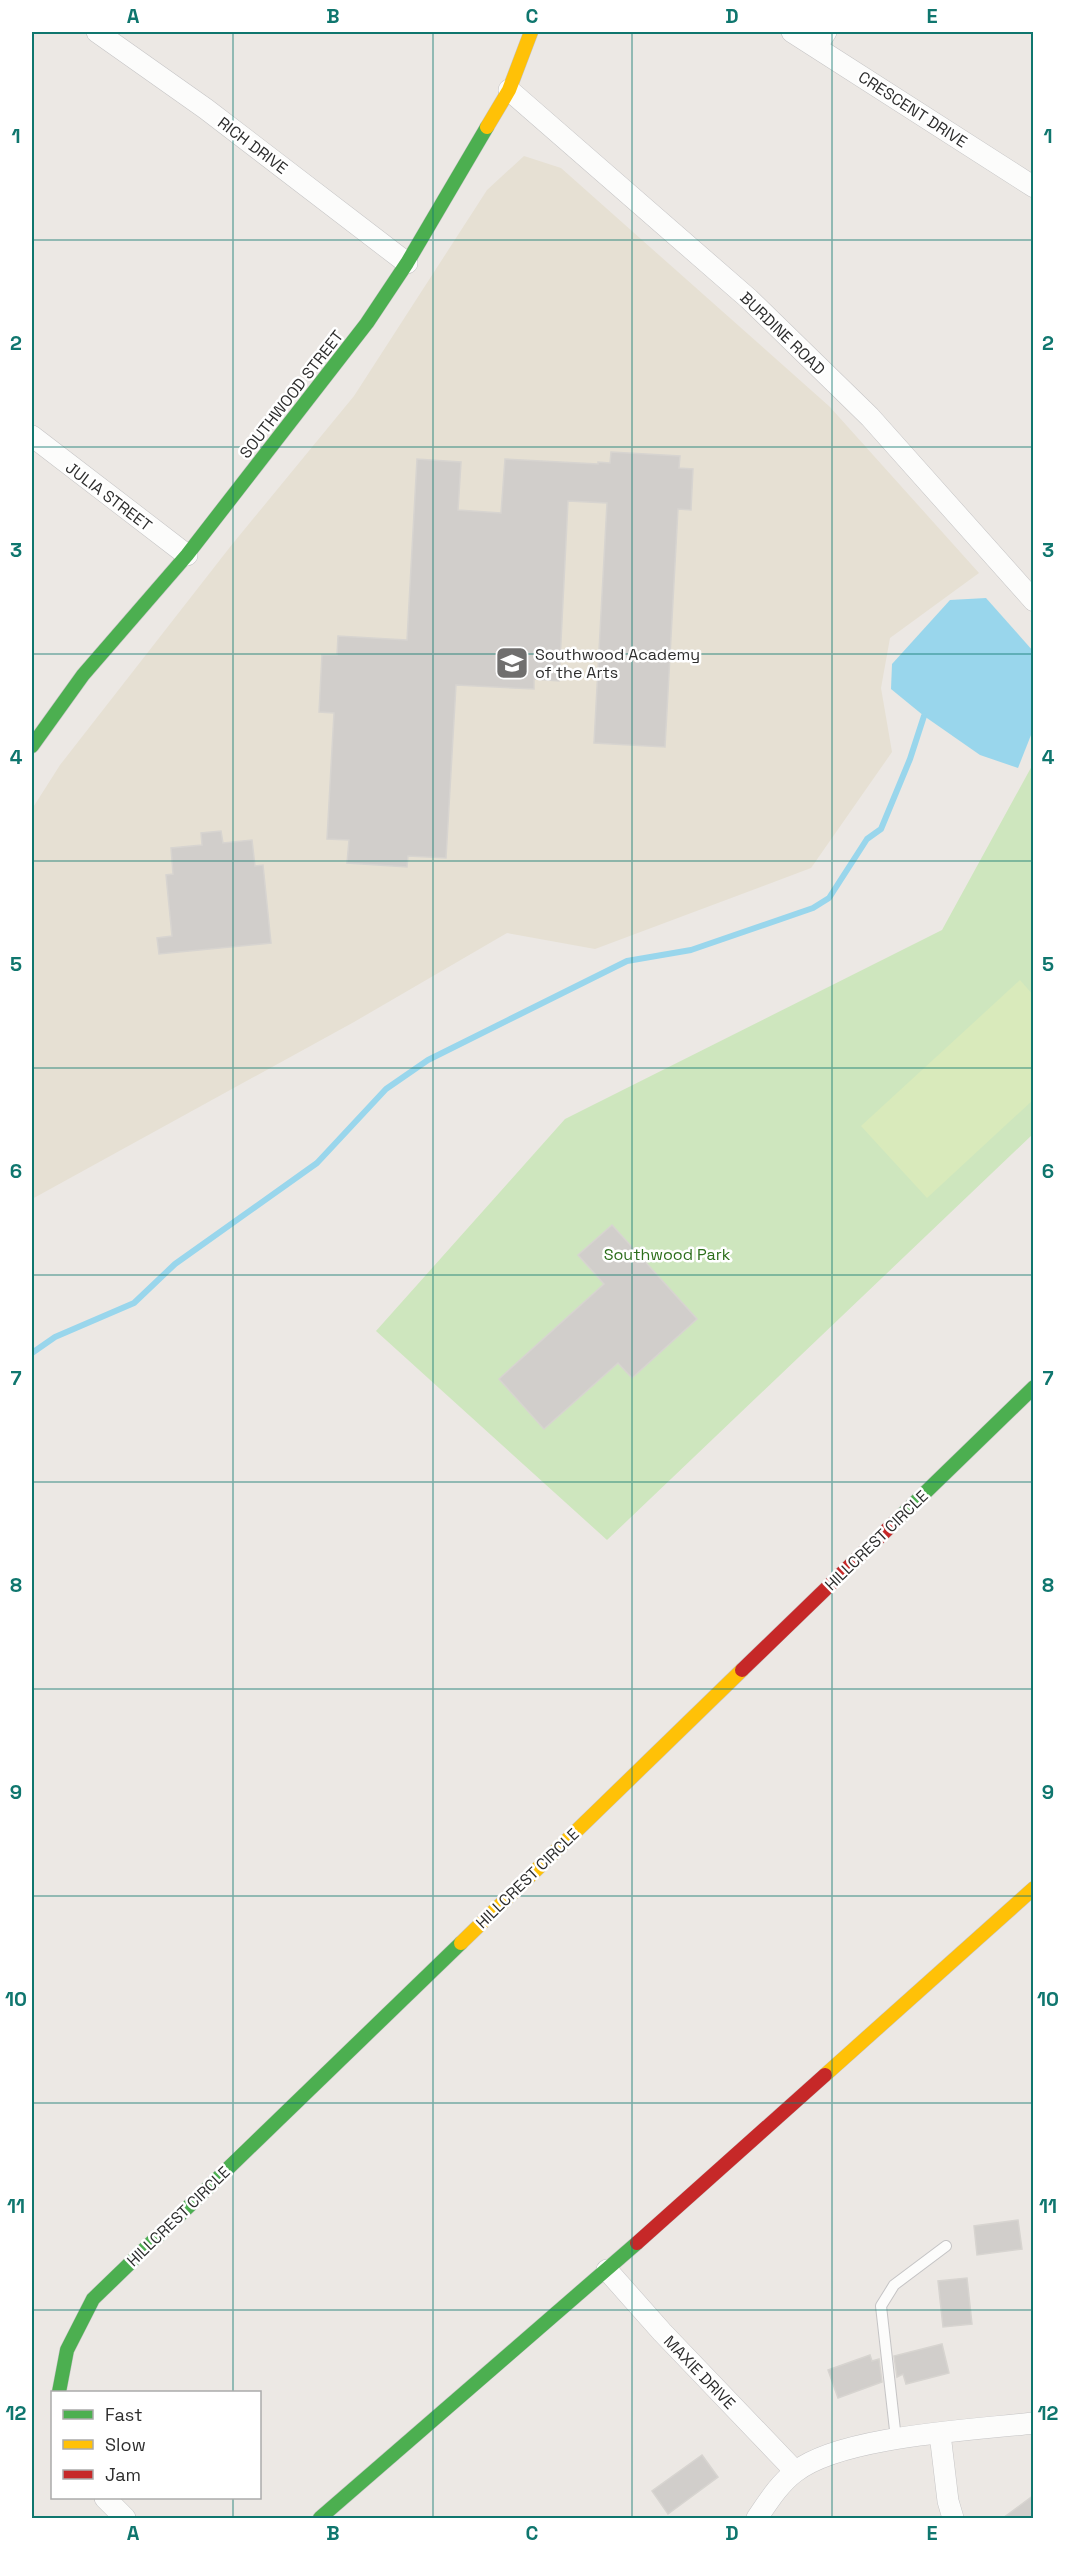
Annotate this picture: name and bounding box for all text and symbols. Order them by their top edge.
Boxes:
text: A [127,3,140,29]
text: B [326,3,340,29]
text: C [526,3,539,29]
text: D [725,3,739,29]
text: E [926,3,938,29]
street label: CRESCENT DRIVE [854,66,971,152]
street label: RICH DRIVE [213,112,292,179]
text: 1 [11,123,21,149]
text: 1 [1043,123,1053,149]
street label: BURDINE ROAD [735,287,830,379]
street label: SOUTHWOOD STREET [235,326,348,463]
text: 2 [10,330,22,356]
text: 2 [1042,330,1054,356]
street label: JULIA STREET [61,457,156,536]
text: 3 [10,537,22,563]
text: 3 [1042,537,1054,563]
place label: Southwood Academy of the Arts [535,644,700,683]
school or university icon: Southwood Academy of the Arts [494,645,530,681]
text: 4 [10,744,23,770]
text: 4 [1042,744,1055,770]
text: 5 [10,951,22,977]
text: 5 [1042,951,1054,977]
text: 6 [10,1158,22,1184]
text: 6 [1042,1158,1054,1184]
park label: Southwood Park [604,1244,731,1265]
text: 7 [10,1365,22,1391]
text: 7 [1042,1365,1054,1391]
street label: HILLCREST CIRCLE [820,1486,932,1595]
text: 8 [10,1572,22,1598]
text: 8 [1042,1572,1054,1598]
text: 9 [10,1779,22,1805]
text: 9 [1042,1779,1054,1805]
street label: HILLCREST CIRCLE [471,1824,583,1933]
text: 10 [5,1986,27,2012]
text: 10 [1037,1986,1059,2012]
street label: HILLCREST CIRCLE [122,2162,234,2271]
text: 11 [7,2193,25,2219]
text: 11 [1039,2193,1057,2219]
street label: MAXIE DRIVE [659,2331,740,2414]
legend [51,2391,261,2499]
text: 12 [6,2400,27,2426]
text: 12 [1038,2400,1059,2426]
text: Fast [105,2403,142,2426]
text: Slow [105,2433,146,2456]
text: Jam [105,2463,141,2486]
text: A [127,2520,140,2546]
text: B [326,2520,340,2546]
text: C [526,2520,539,2546]
text: D [725,2520,739,2546]
text: E [926,2520,938,2546]

